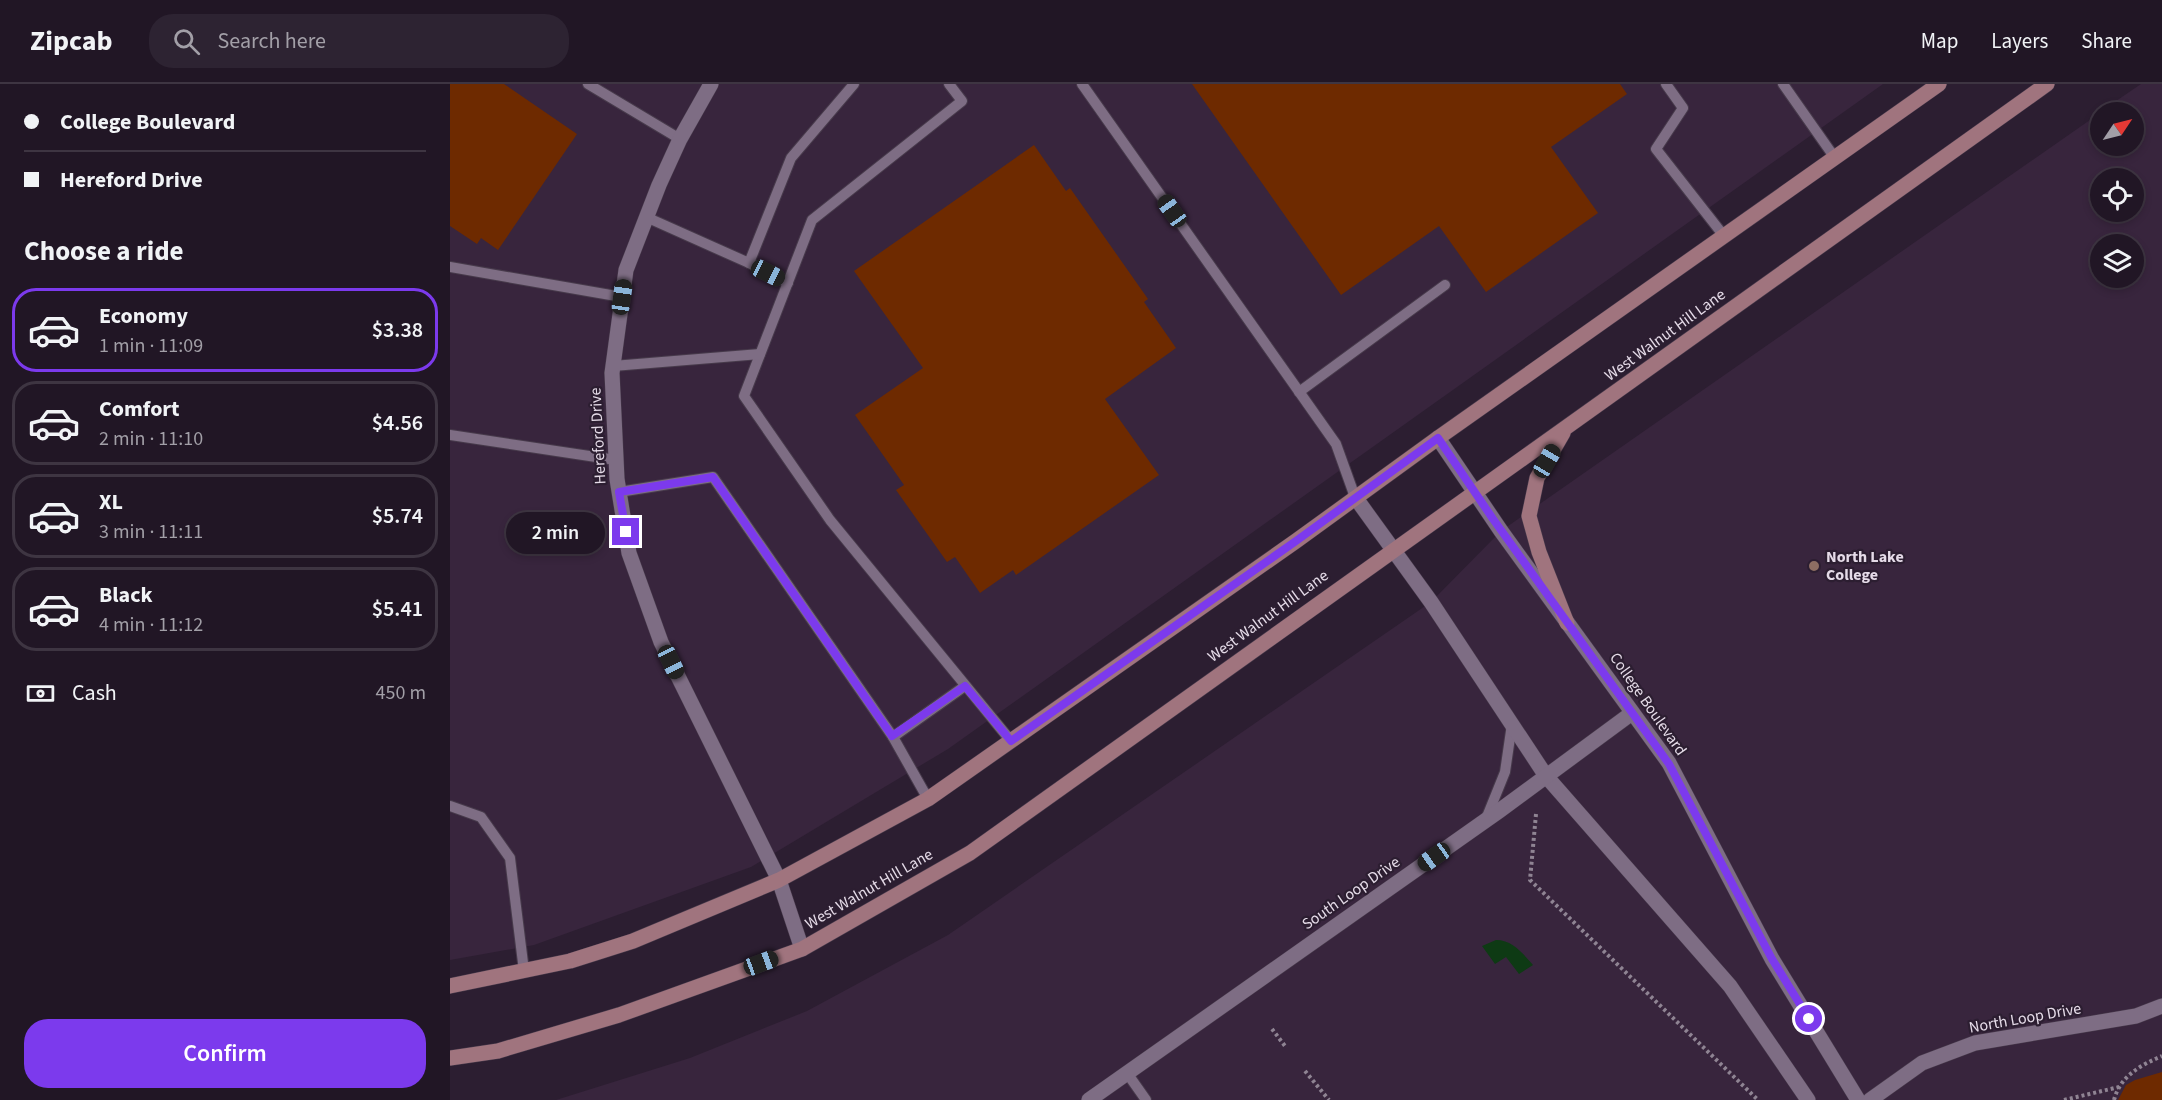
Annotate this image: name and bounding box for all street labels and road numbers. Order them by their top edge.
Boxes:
street label: West Walnut Hill Lane [1600,284,1730,386]
street label: Hereford Drive [584,387,612,485]
street label: West Walnut Hill Lane [1203,565,1333,667]
street label: College Boulevard [1604,648,1692,760]
street label: West Walnut Hill Lane [801,843,937,935]
street label: South Loop Drive [1298,851,1404,935]
street label: North Loop Drive [1967,997,2083,1039]

